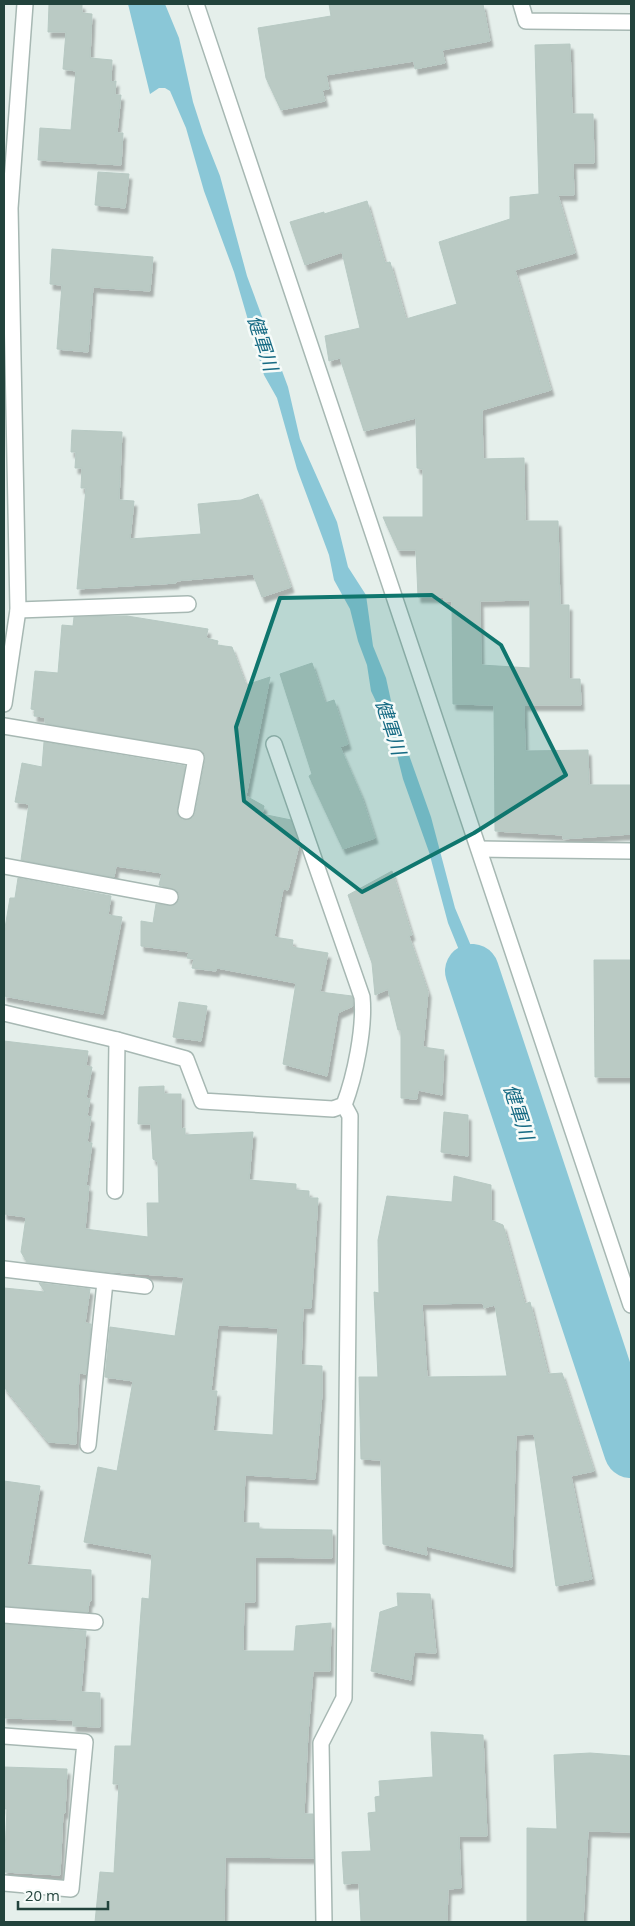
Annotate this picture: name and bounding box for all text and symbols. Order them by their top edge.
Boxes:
water label: 健軍川 [242,312,285,376]
water label: 健軍川 [370,696,413,760]
water label: 健軍川 [498,1081,541,1145]
scale bar [18,1878,108,1910]
text: 20 m [25,1885,60,1905]

